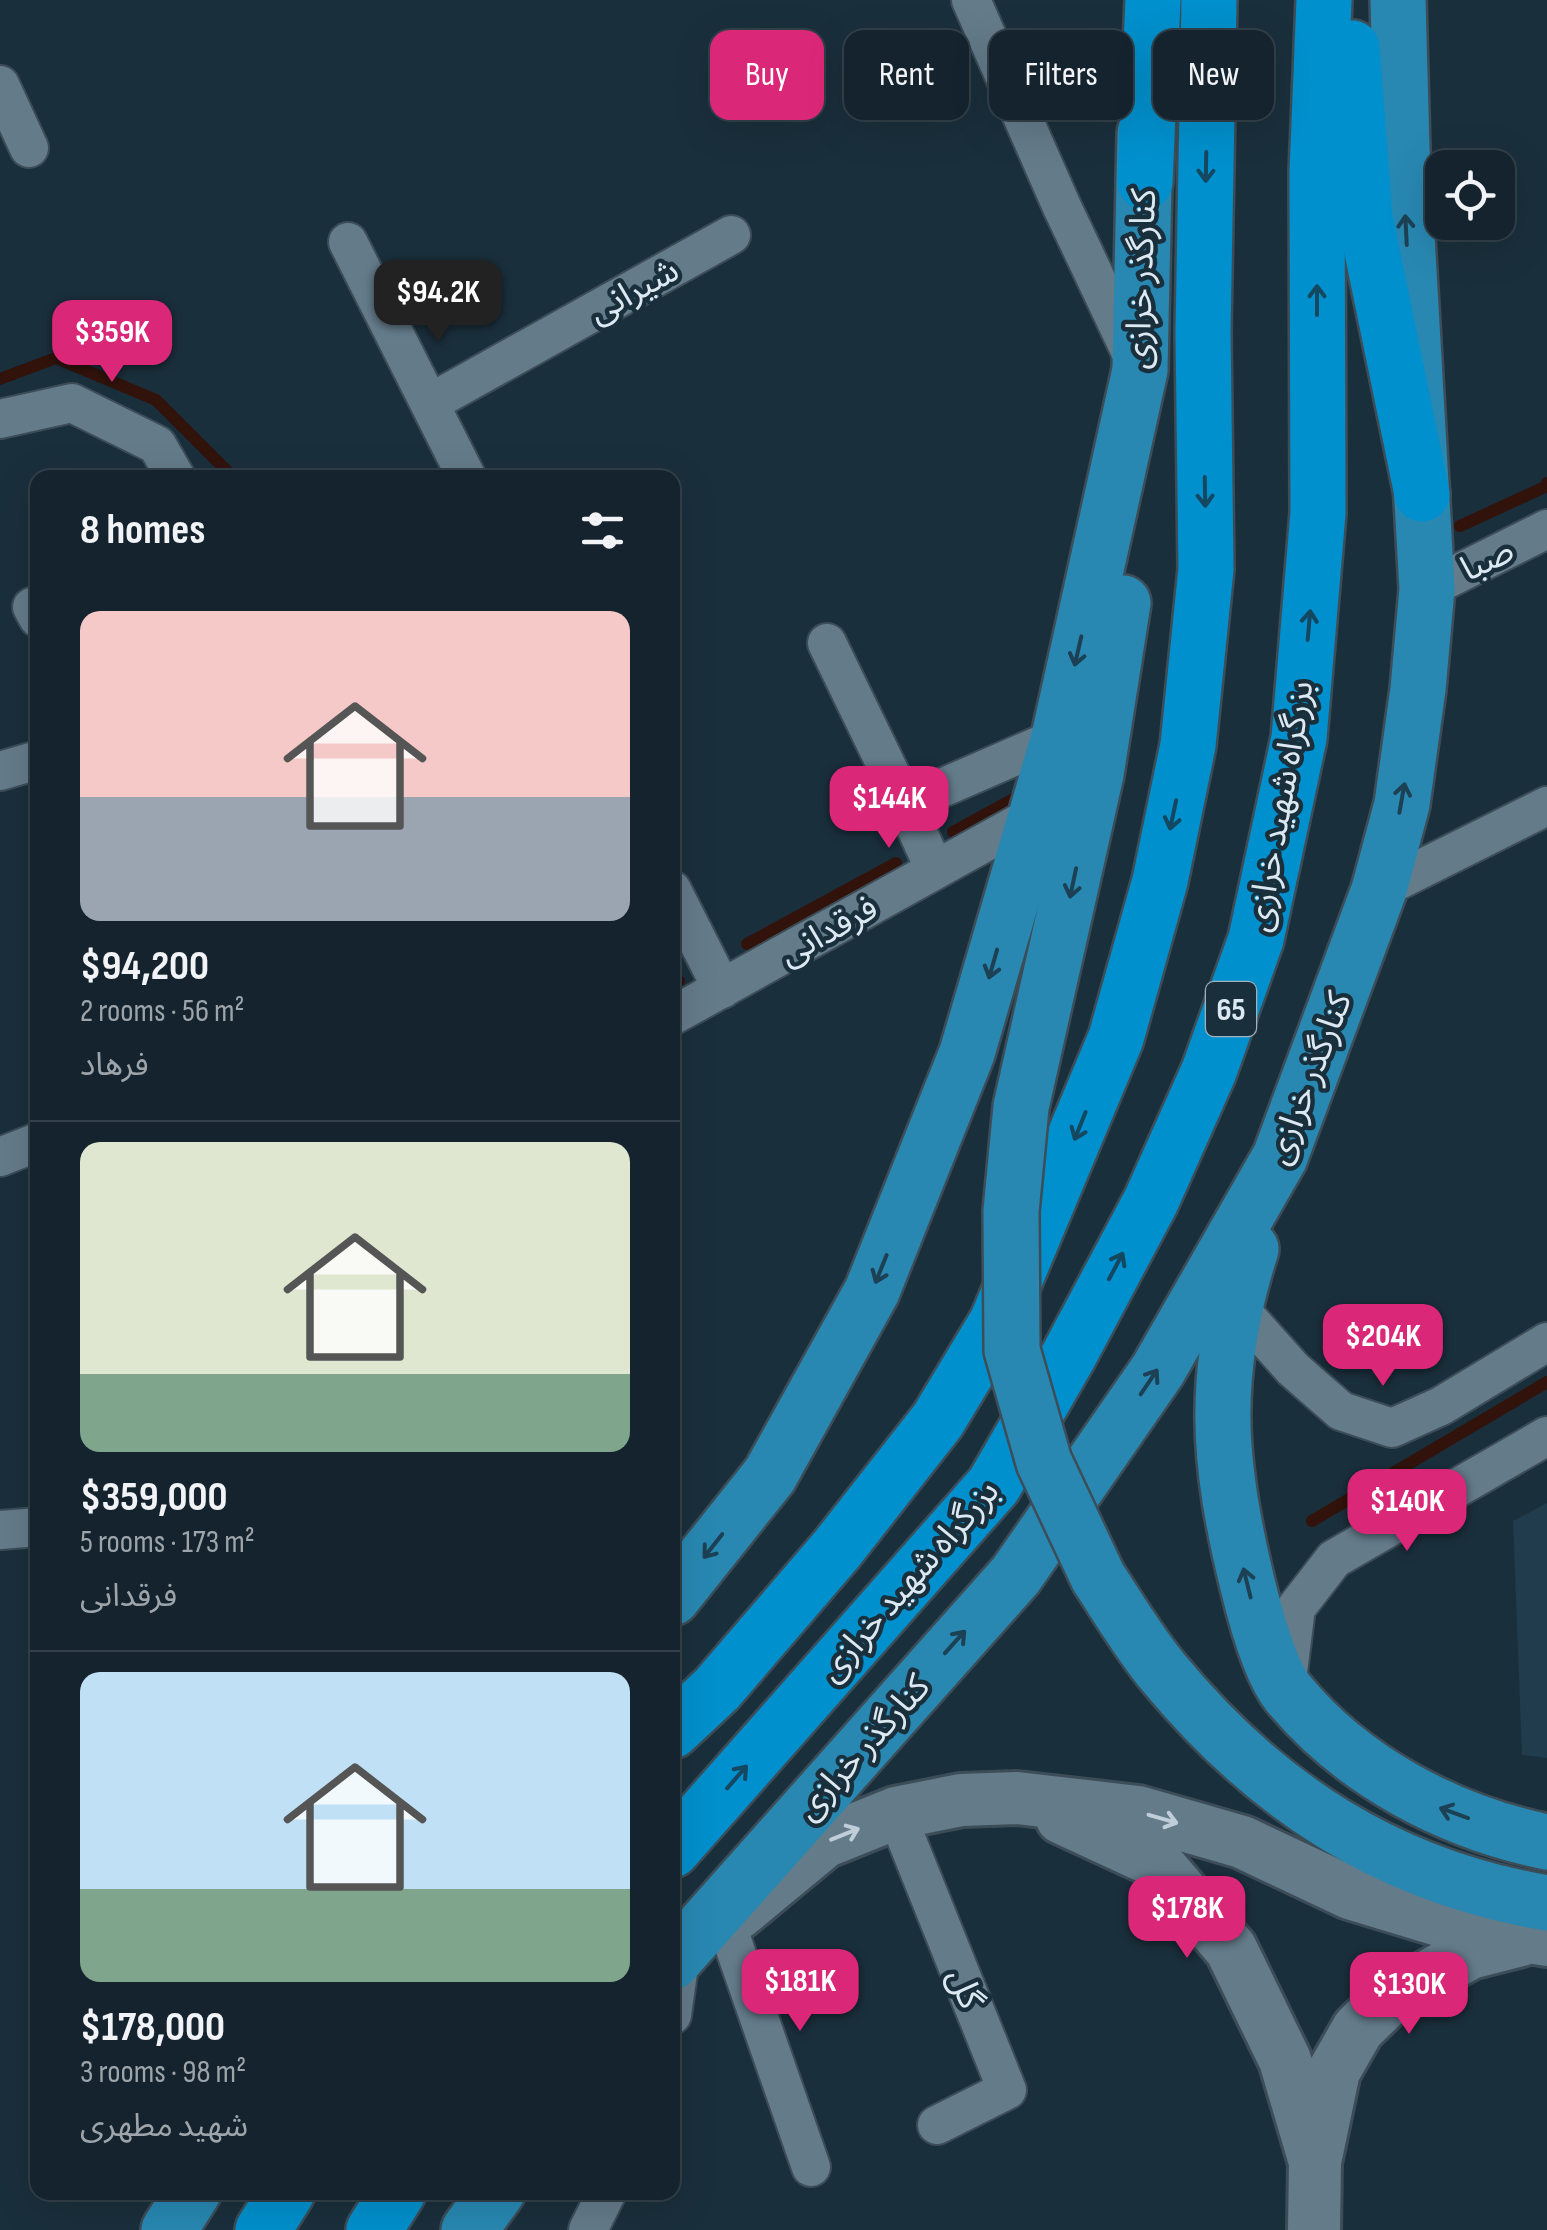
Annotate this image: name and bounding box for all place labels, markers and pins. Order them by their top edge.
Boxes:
pin: $94.2K [357,260,519,345]
pin: $359K [42,300,182,385]
pin: $144K [819,766,959,851]
pin: $204K [1313,1304,1453,1389]
pin: $140K [1337,1469,1477,1554]
pin: $178K [1117,1876,1257,1961]
pin: $181K [730,1949,870,2034]
pin: $130K [1339,1952,1479,2037]

